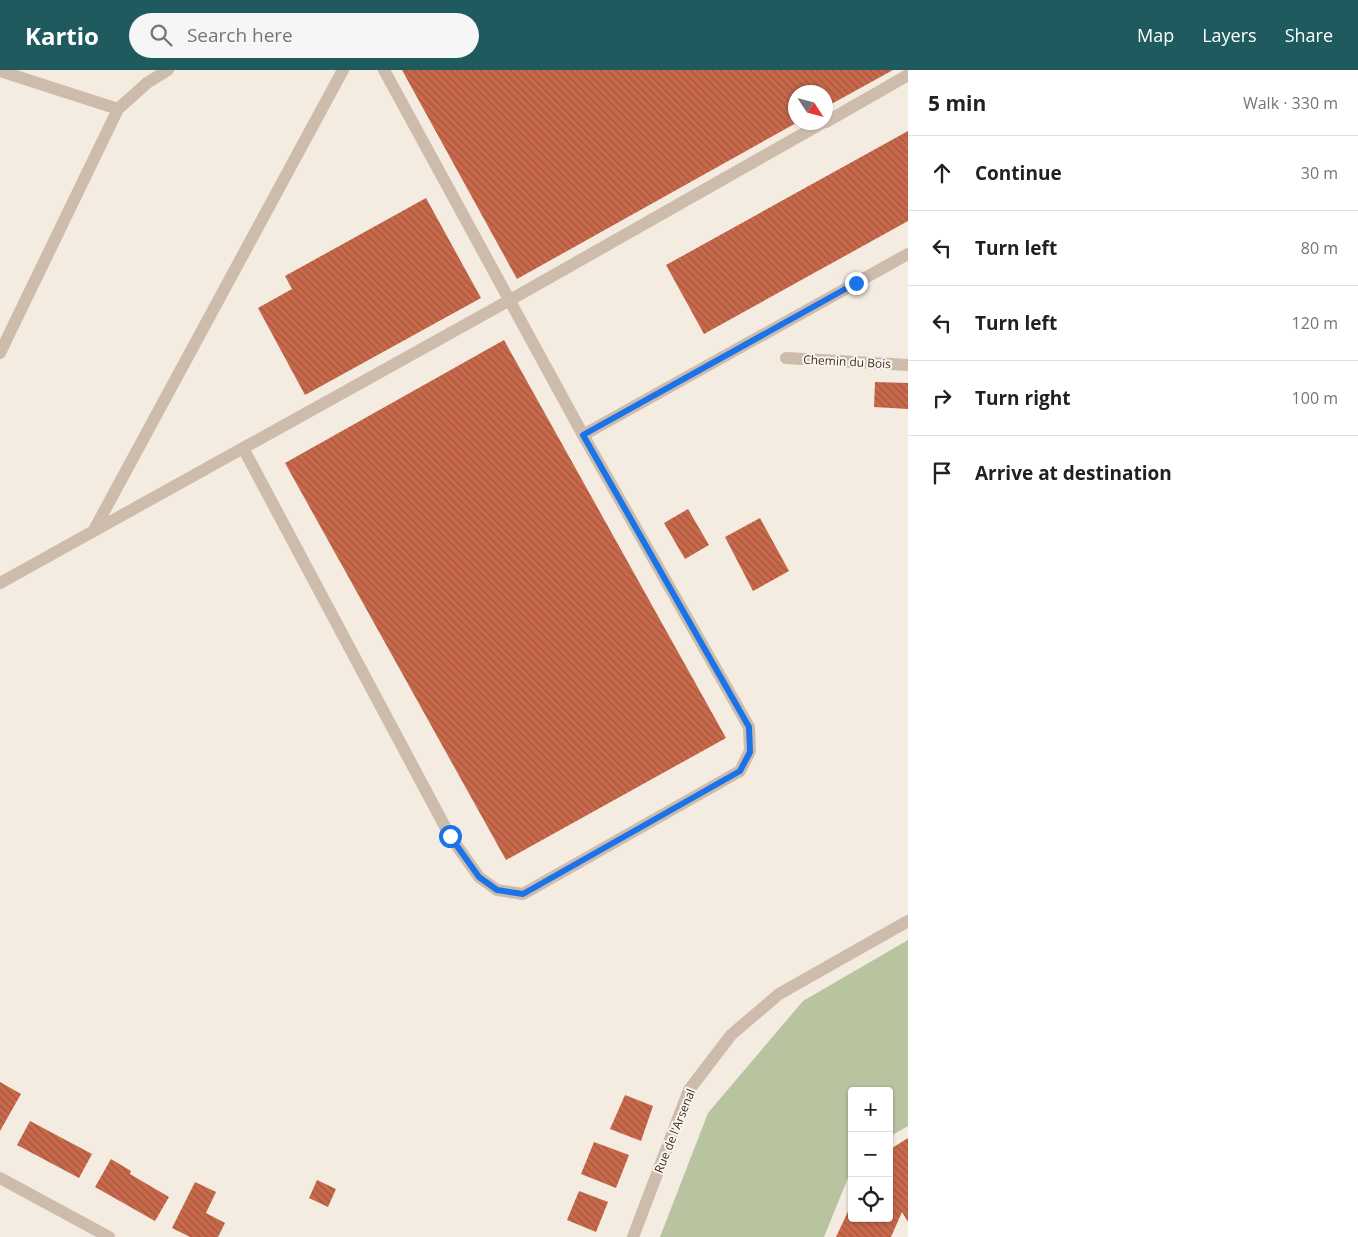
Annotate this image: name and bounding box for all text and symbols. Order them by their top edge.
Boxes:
search box [129,13,479,58]
text: Kartio [25,19,99,52]
icon: search [147,21,175,49]
text: Search here [187,22,293,48]
text: Map [1137,23,1174,47]
text: Layers [1202,23,1257,47]
text: Share [1285,23,1333,47]
north arrow [788,85,833,130]
text: 5 min [928,89,986,117]
text: Walk · 330 m [1243,92,1338,114]
icon: ahead [928,159,956,187]
text: Continue [975,160,1062,186]
text: 30 m [1301,162,1338,184]
icon: left [928,234,956,262]
text: Turn left [975,235,1057,261]
text: 80 m [1301,237,1338,259]
route end [845,272,868,295]
icon: left [928,309,956,337]
text: Turn left [975,310,1057,336]
text: 120 m [1292,312,1338,334]
street label: Chemin du Bois [803,351,892,372]
icon: right [928,384,956,412]
text: Turn right [975,385,1070,411]
text: 100 m [1292,387,1338,409]
icon: arrive [928,459,956,487]
text: Arrive at destination [975,460,1172,486]
route start [439,825,462,848]
street label: Rue de l'Arsenal [650,1086,699,1175]
map controls [848,1087,893,1222]
button: + [848,1087,893,1132]
button: − [848,1132,893,1177]
button: locate [848,1177,893,1222]

